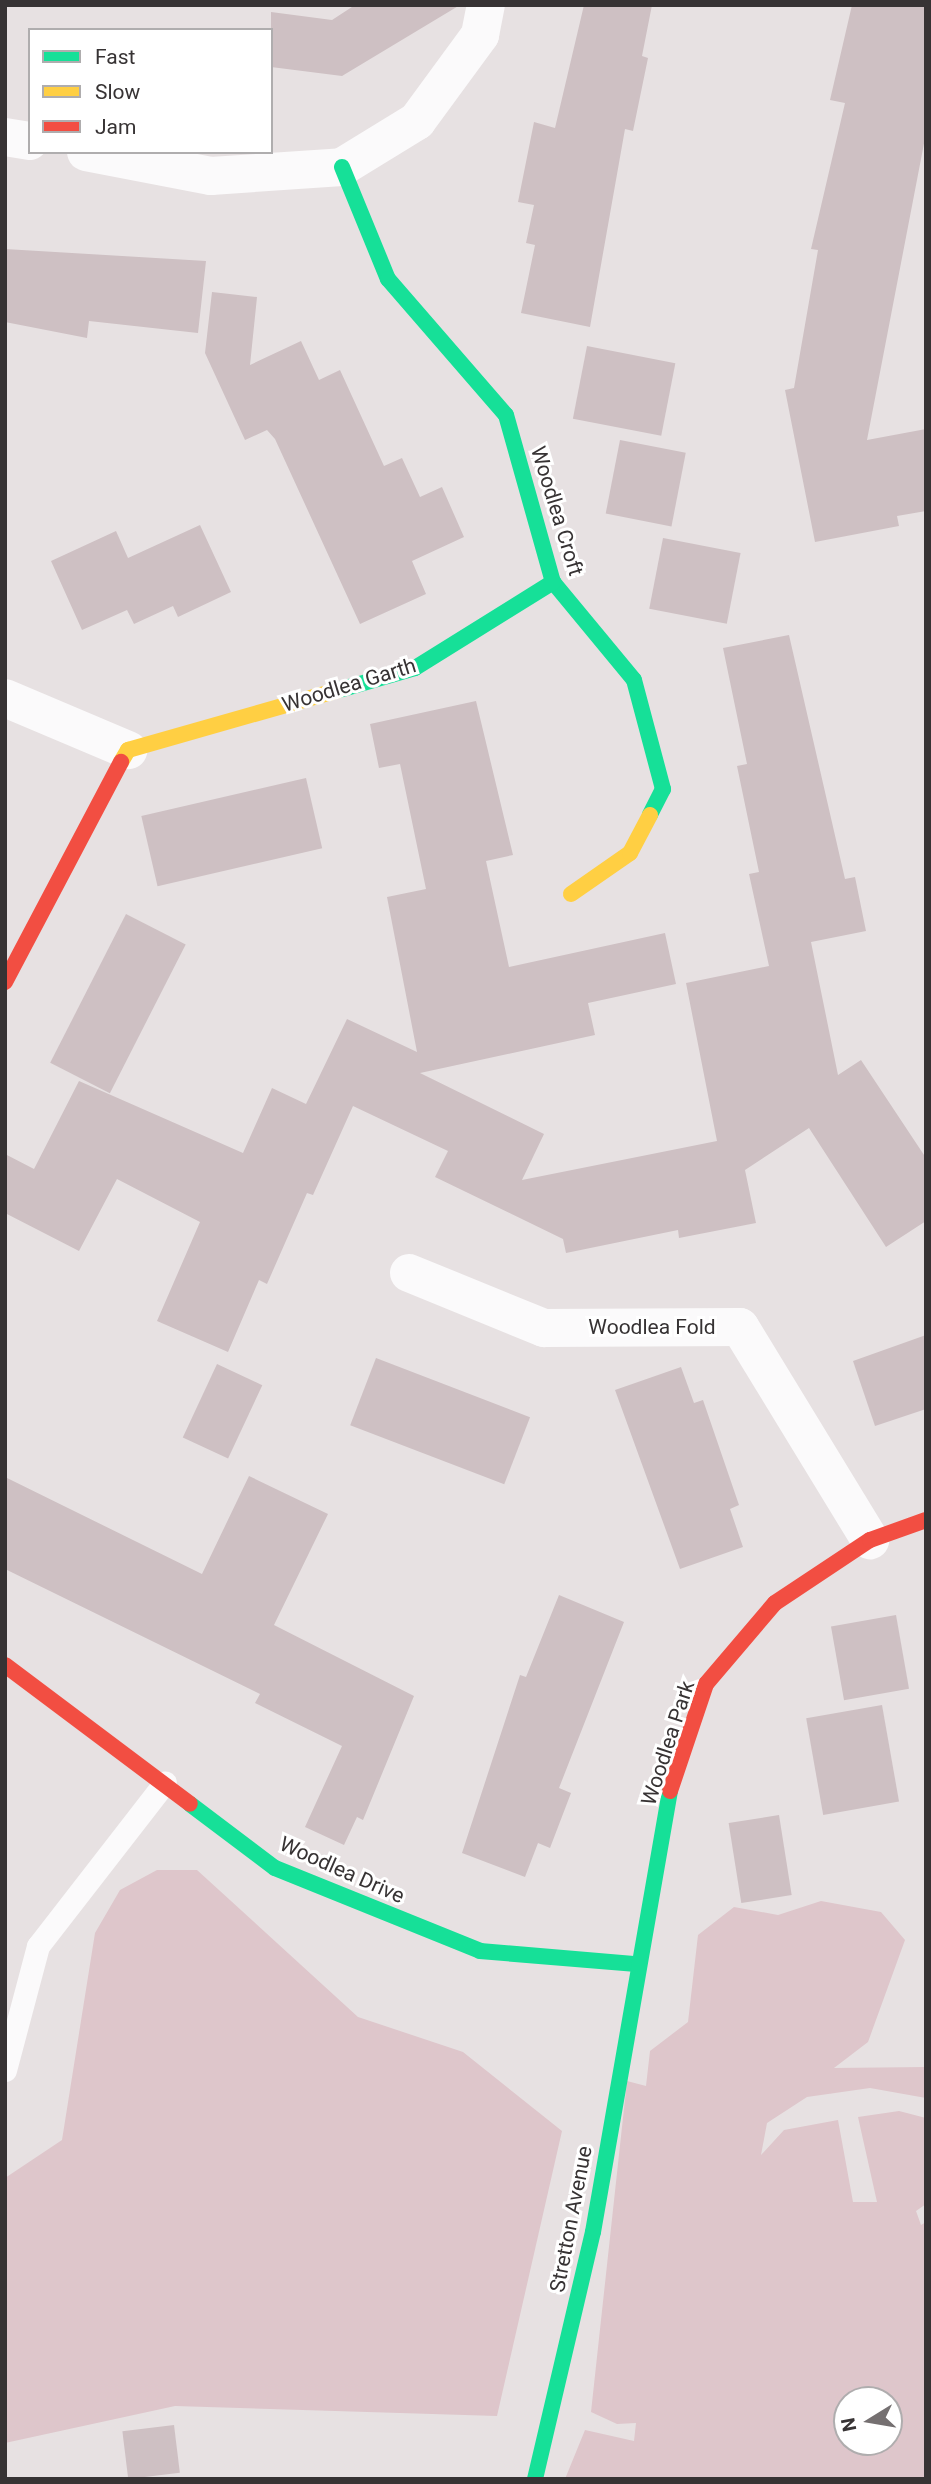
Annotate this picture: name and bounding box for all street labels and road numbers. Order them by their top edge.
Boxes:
street label: Woodlea Croft [525,443,589,579]
street label: Woodlea Garth [279,653,419,717]
street label: Woodlea Fold [588,1314,716,1340]
street label: Woodlea Park [636,1678,700,1808]
street label: Woodlea Drive [276,1831,408,1909]
street label: Stretton Avenue [544,2144,598,2294]

